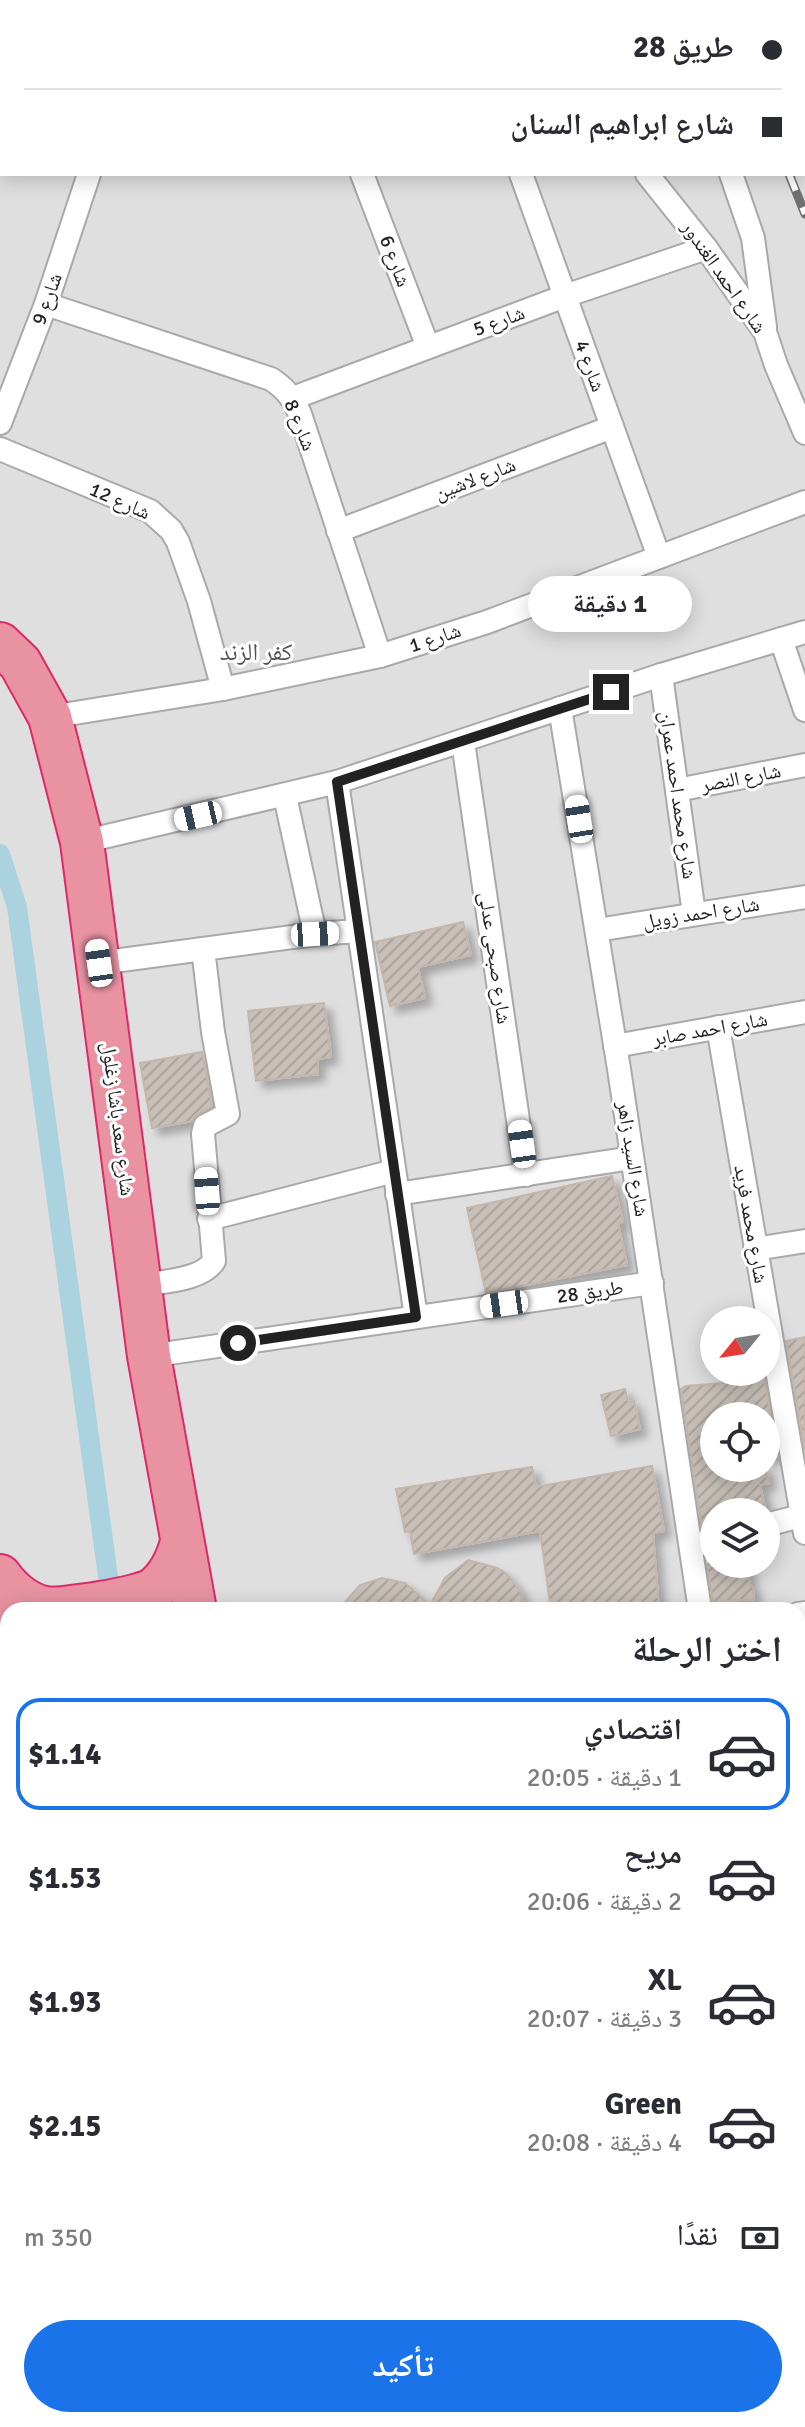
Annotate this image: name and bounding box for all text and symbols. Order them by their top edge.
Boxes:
text: طريق 28 [633,29,734,66]
text: شارع ابراهيم السنان [510,106,734,143]
street label: شارع احمد الغندور [675,215,772,338]
street label: شارع 6 [374,232,416,290]
street label: شارع 9 [26,270,68,328]
street label: شارع 5 [470,300,528,342]
street label: شارع 4 [569,337,611,395]
street label: شارع 8 [278,396,322,454]
street label: شارع لاشين [431,452,519,506]
street label: شارع 12 [86,477,154,525]
callout: 1 دقيقة [529,576,693,632]
text: 1 دقيقة [573,588,647,620]
street label: شارع 1 [406,618,464,658]
district label: كفر الزند [220,637,292,667]
route end [593,674,629,710]
street label: شارع محمد احمد عمران [654,709,702,881]
street label: شارع النصر [698,758,783,798]
car [563,793,595,845]
car [172,799,224,833]
street label: شارع صبحى عدلى [473,890,517,1026]
street label: شارع احمد زويل [641,891,761,935]
car [290,921,340,947]
car [84,938,114,988]
street label: شارع احمد صابر [650,1007,769,1052]
street label: شارع سعد باشا زغلول [96,1041,140,1197]
street label: شارع السيد زاهر [611,1099,654,1218]
car [507,1119,537,1169]
street label: شارع محمد فريد [728,1163,774,1285]
car [193,1166,221,1216]
street label: طريق 28 [555,1275,625,1309]
car [479,1289,529,1319]
north arrow [700,1306,780,1386]
map controls [700,1306,780,1578]
route start [220,1325,256,1361]
button: locate [700,1402,780,1482]
button: layers [700,1498,780,1578]
text: اختر الرحلة [632,1627,782,1672]
text: اقتصادي [584,1711,682,1748]
icon: car [706,1718,778,1790]
text: $1.14 [28,1736,101,1773]
text: 1 دقيقة · 20:05 [527,1762,682,1794]
text: مريح [624,1835,682,1872]
icon: car [706,1842,778,1914]
text: $1.53 [28,1860,101,1897]
text: 2 دقيقة · 20:06 [527,1886,682,1918]
text: XL [648,1962,682,1999]
icon: car [706,1966,778,2038]
text: $1.93 [28,1984,101,2021]
text: 3 دقيقة · 20:07 [527,2003,682,2035]
text: Green [605,2086,682,2123]
icon: car [706,2090,778,2162]
text: $2.15 [28,2108,101,2145]
text: 4 دقيقة · 20:08 [527,2127,682,2159]
icon: cash [738,2216,782,2260]
text: نقدًا [677,2217,718,2254]
text: 350 m [24,2222,93,2254]
button: تأكيد [24,2320,782,2412]

